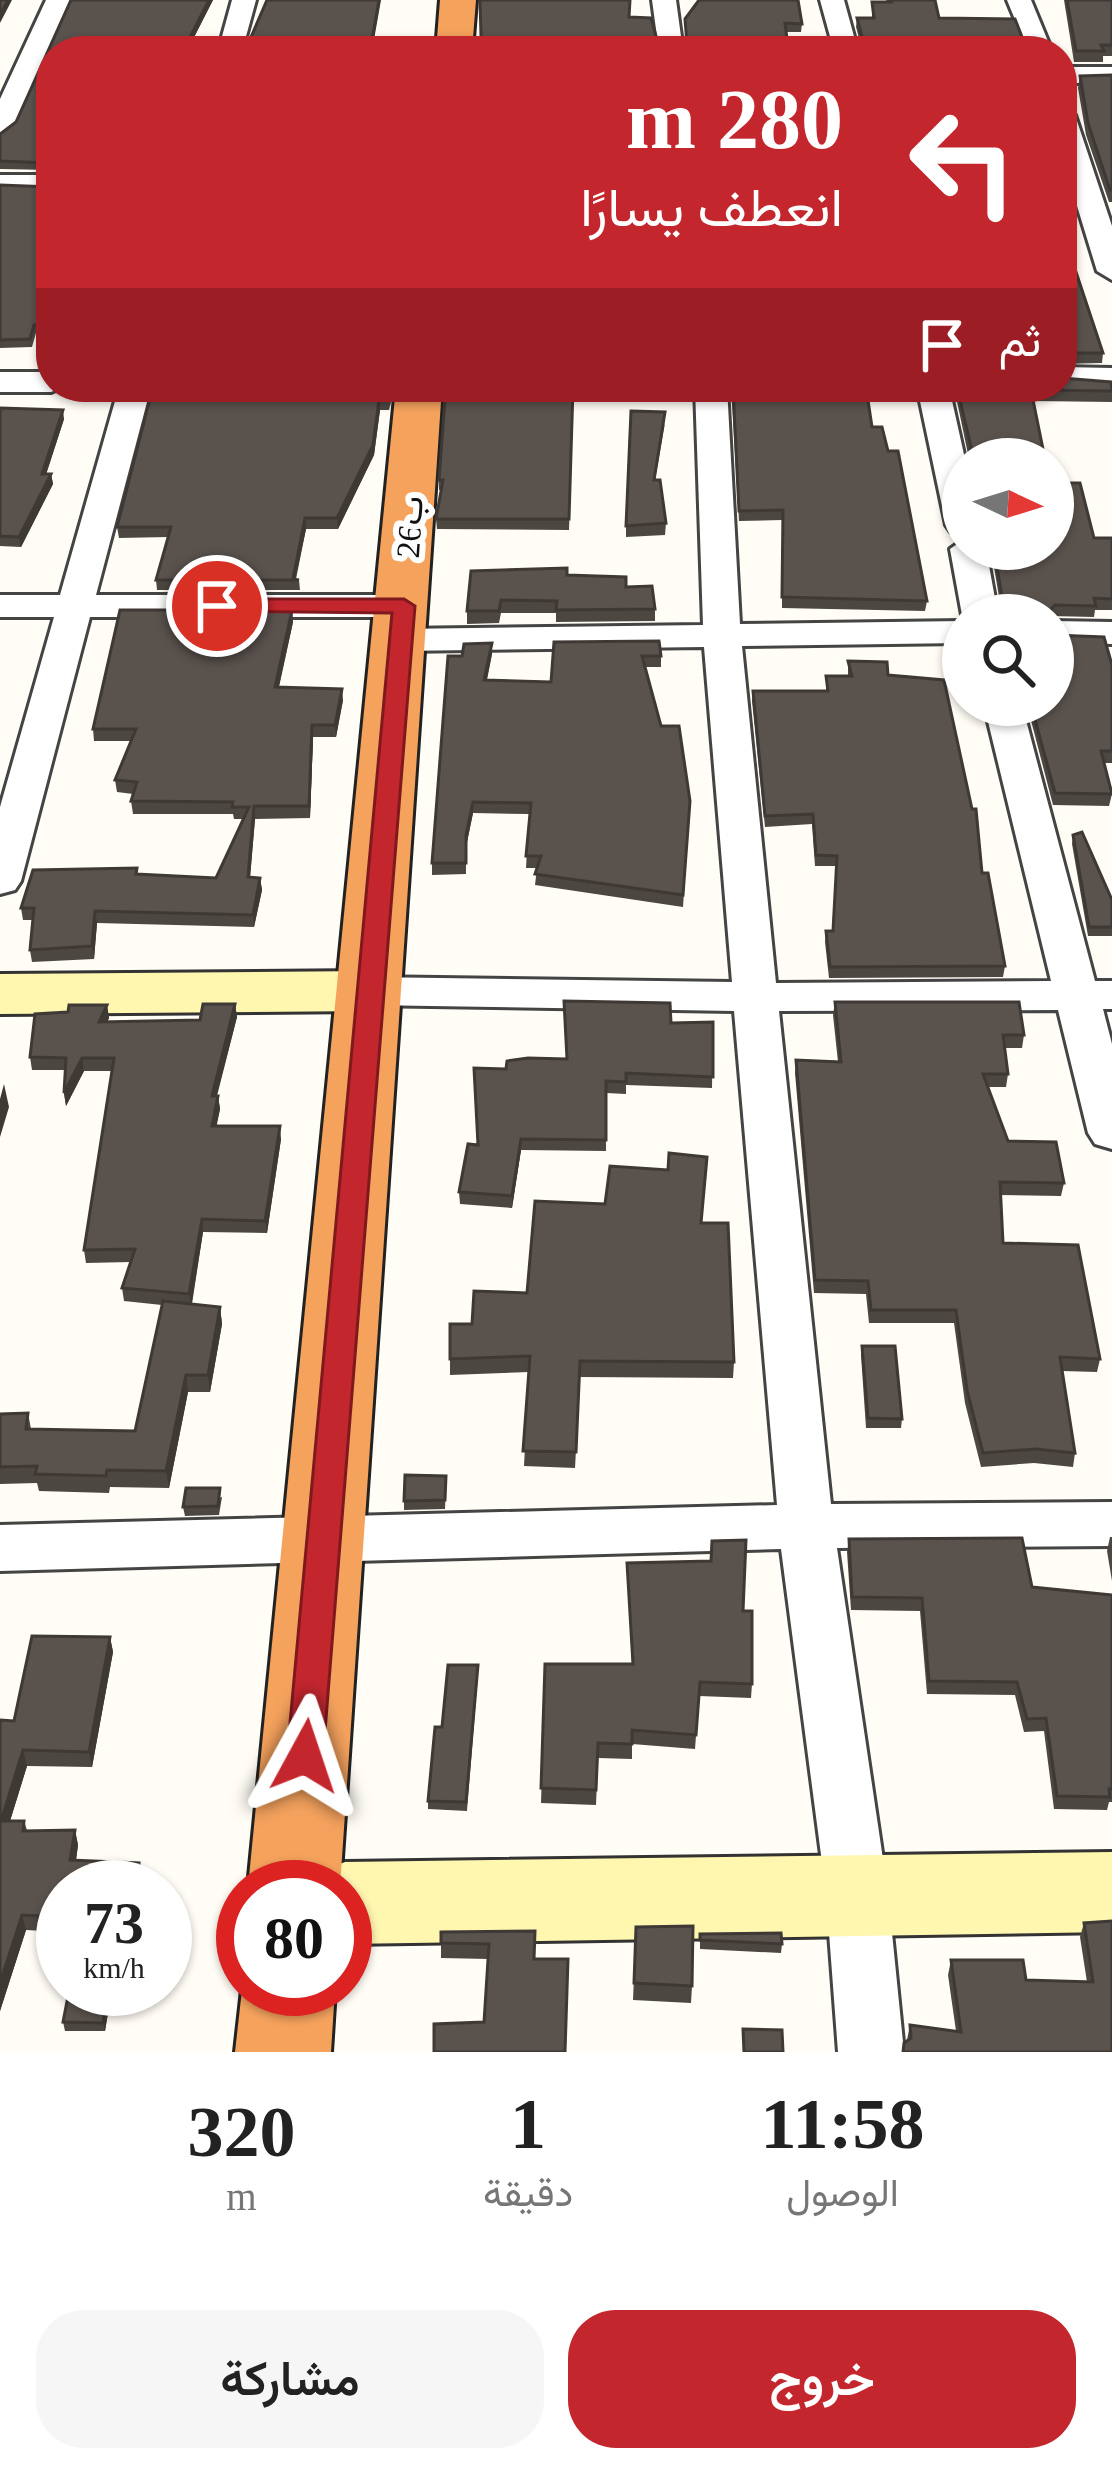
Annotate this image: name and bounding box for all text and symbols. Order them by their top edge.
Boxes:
text: 280 m [626,73,843,166]
icon: left [885,84,1041,240]
text: انعطف يسارًا [580,178,843,238]
icon: arrive [909,312,975,378]
text: ثم [999,316,1041,366]
north arrow [942,438,1074,570]
map controls [942,438,1074,726]
street label: 26ب [390,495,431,559]
pin [166,555,268,657]
icon: arrive [184,573,250,639]
button: search [942,594,1074,726]
position arrow [242,1693,368,1819]
speed limit sign: 80 [216,1860,372,2016]
text: 73 [84,1890,144,1956]
text: km/h [83,1951,145,1984]
text: 1 [510,2084,546,2164]
text: 11:58 [761,2084,925,2164]
text: 320 [187,2092,295,2172]
text: دقيقة [483,2171,573,2214]
text: الوصول [786,2171,899,2214]
text: m [226,2175,257,2218]
button: مشاركة [36,2310,544,2448]
button: خروج [568,2310,1076,2448]

